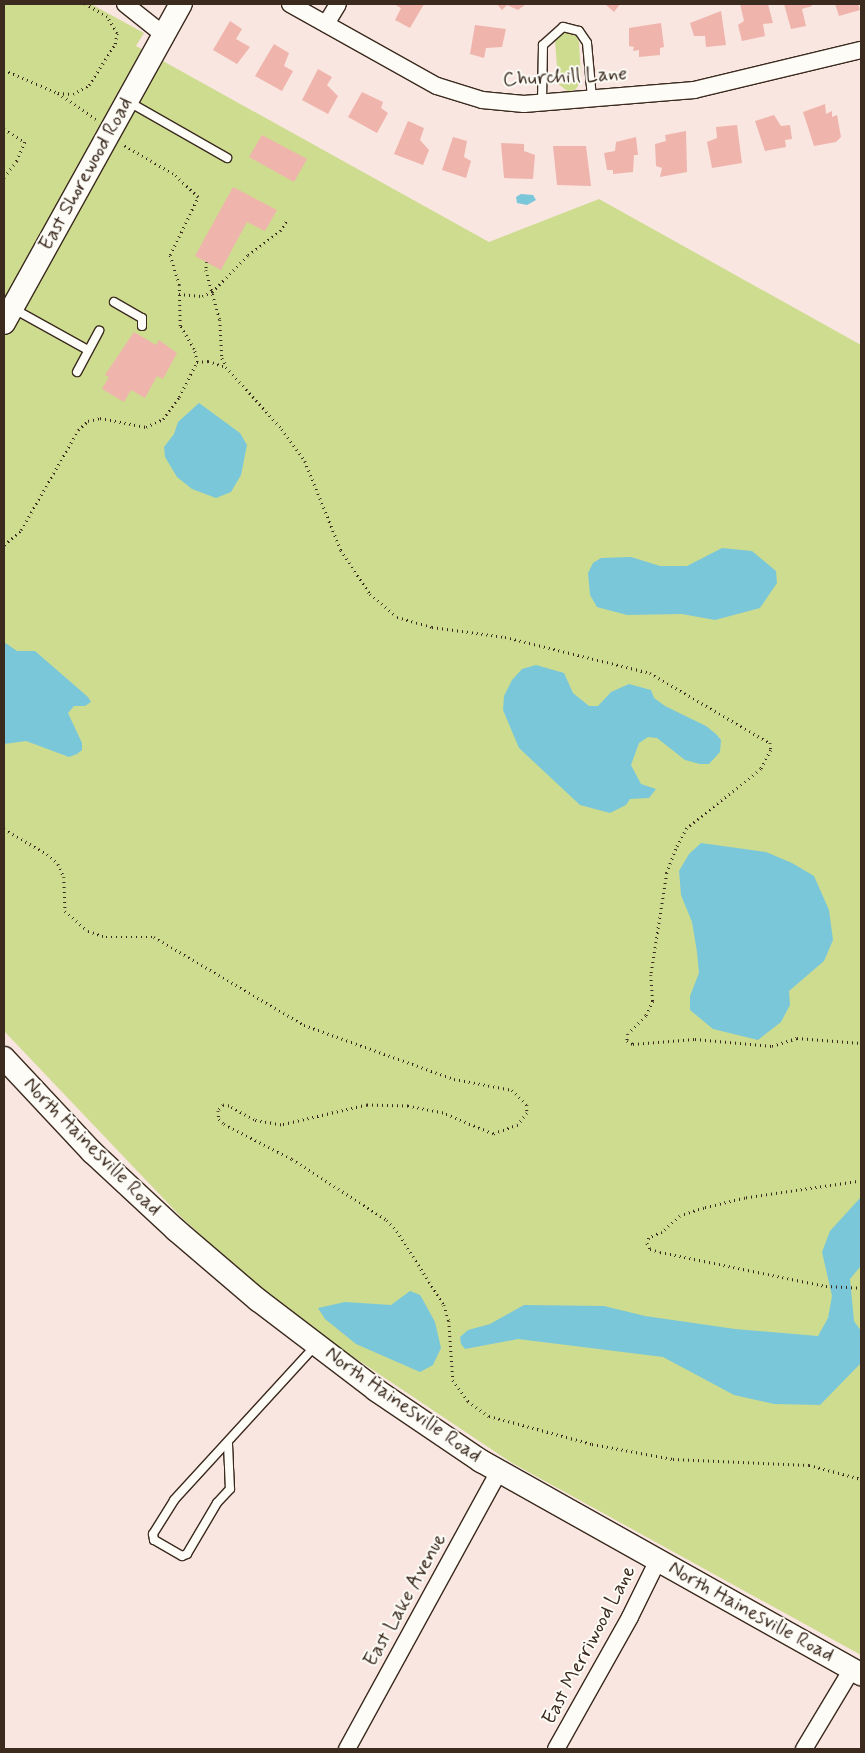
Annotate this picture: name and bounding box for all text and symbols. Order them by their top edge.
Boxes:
street label: Churchill Lane [501,62,629,92]
street label: East Shorewood Road [34,93,138,255]
street label: North Hainesville Road [18,1073,166,1221]
street label: North Hainesville Road [320,1342,486,1468]
street label: East Lake Avenue [358,1528,452,1672]
street label: North Hainesville Road [664,1556,838,1668]
street label: East Merriwood Lane [537,1561,641,1729]

